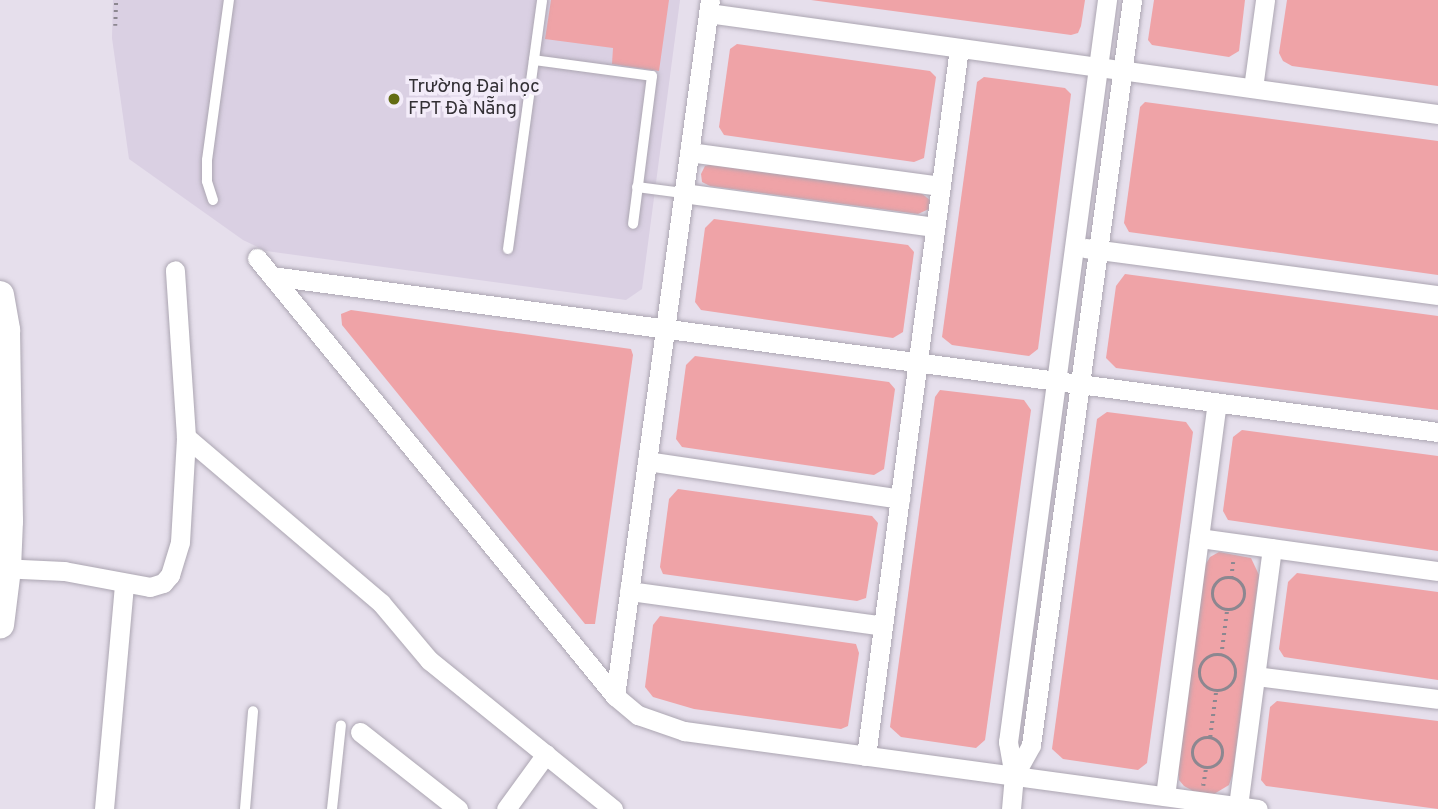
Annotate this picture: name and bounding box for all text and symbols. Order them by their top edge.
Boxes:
place label: Trường Đại học FPT Đà Nẵng [408,77,540,121]
marker: Trường Đại học FPT Đà Nẵng [386,91,402,107]

